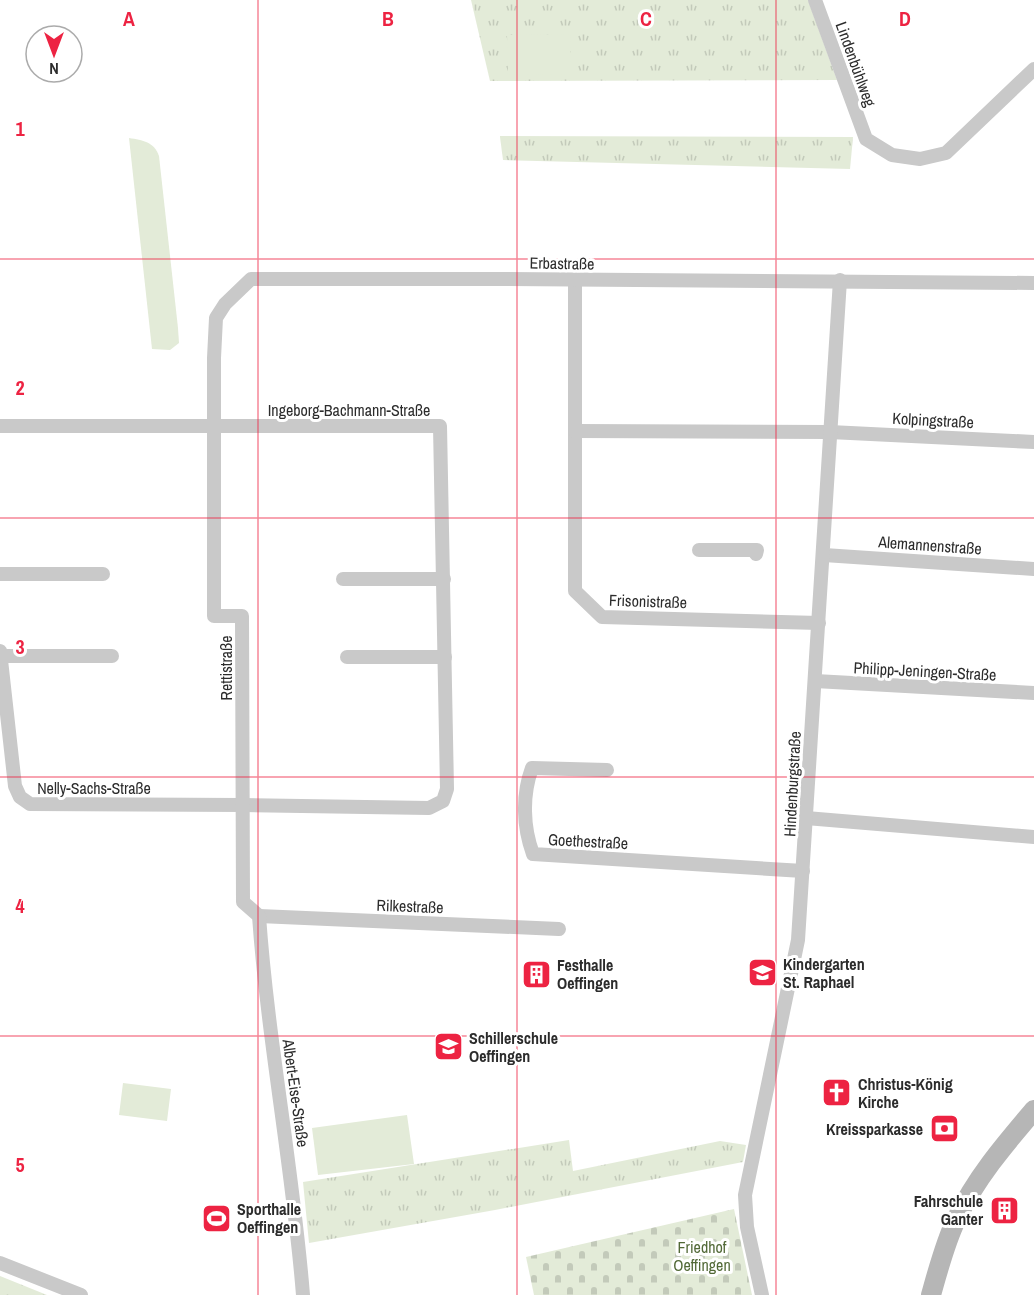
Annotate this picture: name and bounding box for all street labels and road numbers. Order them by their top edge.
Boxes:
street label: Lindenbühlweg [830,18,882,110]
street label: Erbastraße [529,251,595,275]
street label: Ingeborg-Bachmann-Straße [268,399,430,421]
street label: Kolpingstraße [892,407,974,433]
street label: Alemannenstraße [877,530,982,560]
street label: Frisonistraße [609,589,687,613]
street label: Rettistraße [215,636,237,700]
street label: Philipp-Jeningen-Straße [853,656,997,686]
street label: Hindenburgstraße [778,731,806,837]
street label: Nelly-Sachs-Straße [37,777,151,799]
street label: Goethestraße [547,828,629,854]
street label: Rilkestraße [376,894,444,918]
street label: Albert-Eise-Straße [277,1037,314,1148]

